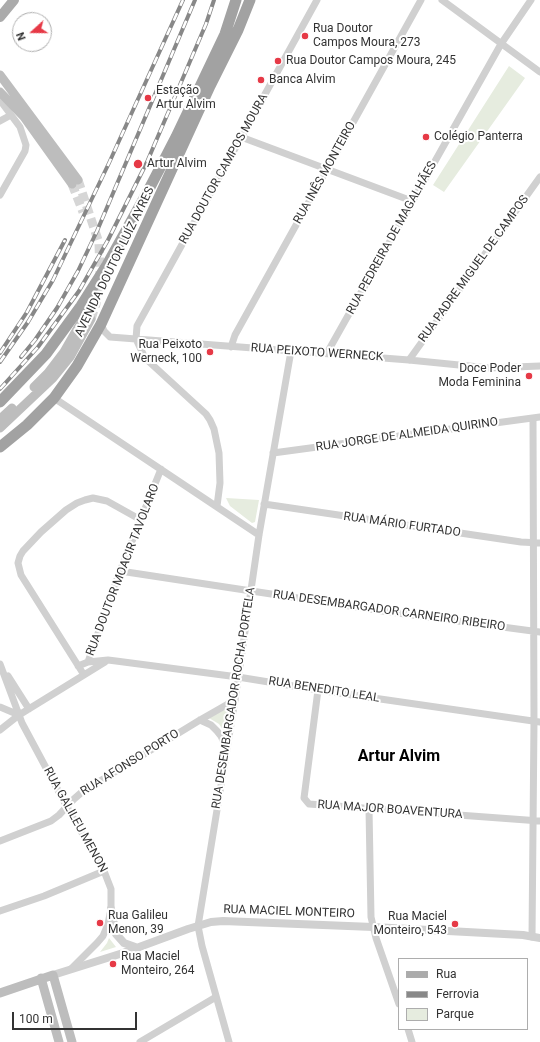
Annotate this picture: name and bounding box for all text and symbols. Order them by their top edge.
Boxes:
north arrow [12,12,52,52]
place label: Rua Doutor Campos Moura, 273 [313,22,420,50]
text: N [14,30,29,42]
marker: Rua Doutor Campos Moura, 273 [300,31,310,41]
place label: Rua Doutor Campos Moura, 245 [286,54,456,68]
marker: Rua Doutor Campos Moura, 245 [273,56,283,66]
place label: Banca Alvim [269,73,335,87]
marker: Banca Alvim [256,75,266,85]
place label: Estação Artur Alvim [156,84,216,112]
street label: RUA DOUTOR CAMPOS MOURA [177,92,271,246]
marker: Estação Artur Alvim [143,93,153,103]
street label: RUA INÊS MONTEIRO [291,119,359,227]
place label: Colégio Panterra [434,130,523,144]
marker: Colégio Panterra [421,132,431,142]
place label: Artur Alvim [147,157,207,171]
marker: Artur Alvim [132,158,144,170]
street label: RUA PEDREIRA DE MAGALHÃES [344,159,440,317]
street label: AVENIDA DOUTOR LUÍZ AYRES [72,185,158,339]
street label: RUA PADRE MIGUEL DE CAMPOS [416,193,532,345]
place label: Rua Peixoto Werneck, 100 [130,338,202,366]
street label: RUA PEIXOTO WERNECK [250,341,384,365]
marker: Rua Peixoto Werneck, 100 [205,347,215,357]
place label: Doce Poder Moda Feminina [438,362,521,390]
marker: Doce Poder Moda Feminina [524,371,534,381]
street label: RUA JORGE DE ALMEIDA QUIRINO [315,415,499,455]
street label: RUA DOUTOR MOACIR TAVOLARO [83,482,163,658]
street label: RUA MÁRIO FURTADO [342,510,462,540]
street label: RUA DESEMBARGADOR ROCHA PORTELA [209,586,259,810]
street label: RUA DESEMBARGADOR CARNEIRO RIBEIRO [272,588,506,634]
street label: RUA BENEDITO LEAL [267,674,381,706]
street label: RUA AFONSO PORTO [78,727,182,799]
district label: Artur Alvim [358,747,440,767]
street label: RUA GALILEU MENON [40,765,110,875]
street label: RUA MAJOR BOAVENTURA [317,798,463,822]
street label: RUA MACIEL MONTEIRO [223,903,355,921]
place label: Rua Galileu Menon, 39 [108,909,168,937]
place label: Rua Maciel Monteiro, 543 [373,910,447,938]
marker: Rua Galileu Menon, 39 [95,918,105,928]
marker: Rua Maciel Monteiro, 543 [450,919,460,929]
place label: Rua Maciel Monteiro, 264 [121,950,195,978]
legend [398,958,528,1030]
marker: Rua Maciel Monteiro, 264 [108,959,118,969]
text: Rua [436,967,457,981]
text: Ferrovia [436,987,479,1001]
scale bar [14,1004,139,1030]
text: Parque [436,1007,474,1021]
text: 100 m [19,1012,53,1026]

